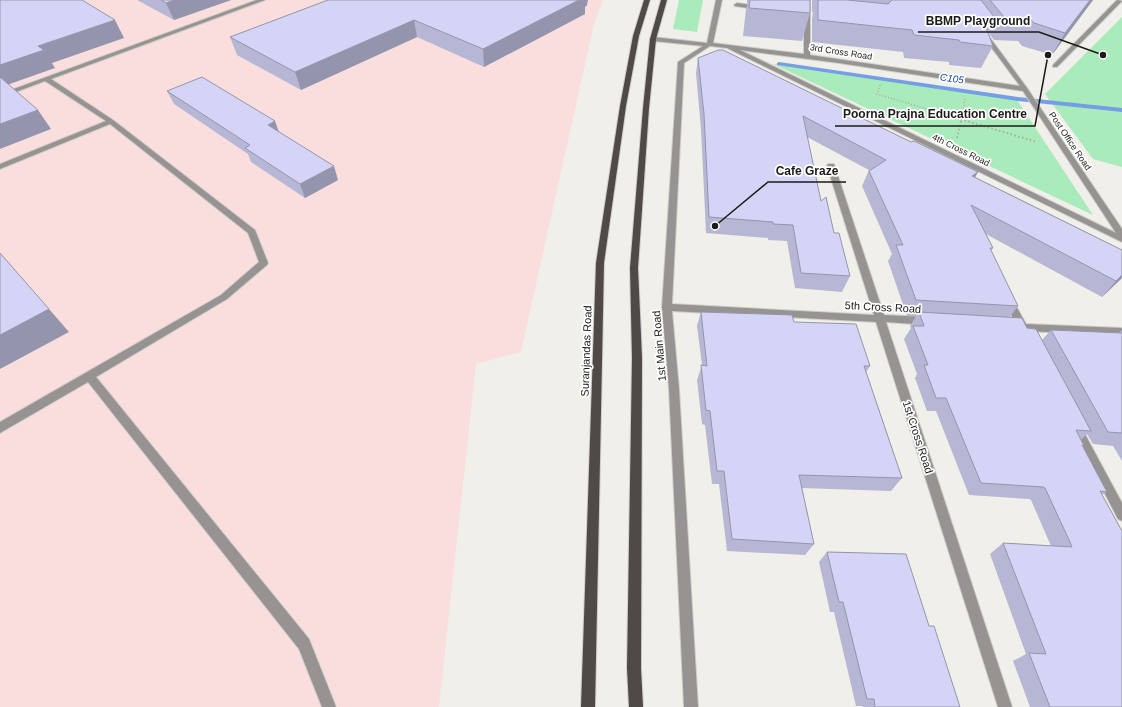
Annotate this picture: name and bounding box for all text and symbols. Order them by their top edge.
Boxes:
callout: BBMP Playground [918,8,1039,32]
text: BBMP Playground [926,14,1030,28]
street label: 3rd Cross Road [809,42,873,62]
water label: C105 [939,71,965,86]
callout: Poorna Prajna Education Centre [835,102,1035,126]
text: Poorna Prajna Education Centre [843,107,1027,121]
street label: Post Office Road [1047,110,1093,172]
street label: 4th Cross Road [931,132,991,168]
callout: Cafe Graze [768,158,846,182]
text: Cafe Graze [776,164,839,178]
street label: 5th Cross Road [845,299,921,315]
street label: Suranjandas Road [578,305,594,397]
street label: 1st Main Road [650,310,668,382]
street label: 1st Cross Road [901,399,935,475]

